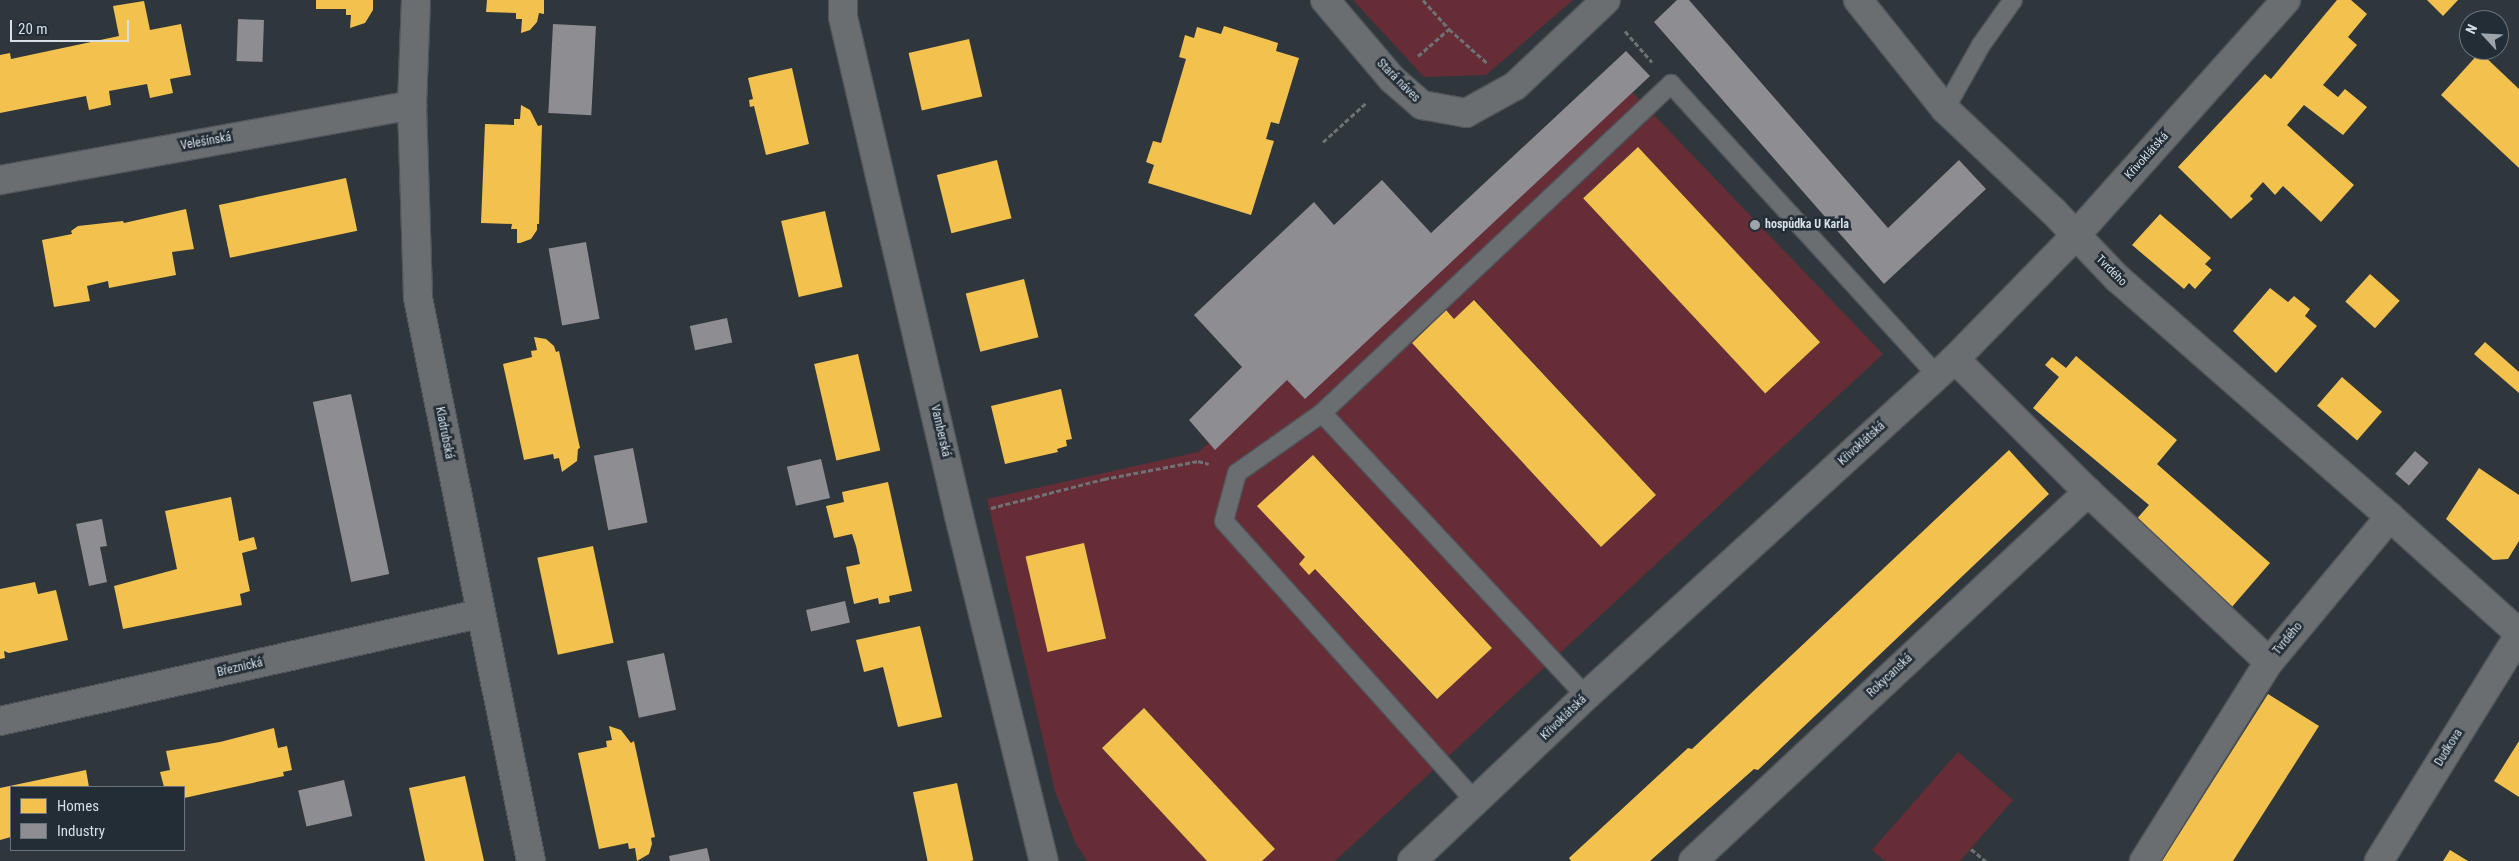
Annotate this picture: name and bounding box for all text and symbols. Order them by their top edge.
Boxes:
scale bar [12,10,131,42]
north arrow [2459,10,2509,60]
text: 20 m [18,20,48,38]
text: N [2462,22,2480,36]
street label: Stará náves [1373,56,1423,106]
street label: Velešínská [180,130,232,154]
street label: Křivoklátská [2122,130,2172,182]
place label: hospůdka U Karla [1765,218,1849,232]
marker: hospůdka U Karla [1749,219,1761,231]
street label: Tvrdého [2093,253,2129,289]
street label: Vamberská [927,404,953,458]
street label: Kladrubská [432,406,456,460]
street label: Křivoklátská [1836,419,1888,469]
street label: Tvrdého [2270,620,2306,658]
street label: Rokycanská [1864,651,1916,701]
street label: Březnická [216,656,264,680]
street label: Křivoklátská [1538,693,1590,743]
street label: Dudkova [2432,727,2466,769]
legend [10,786,185,851]
text: Homes [57,797,99,815]
text: Industry [57,822,105,840]

